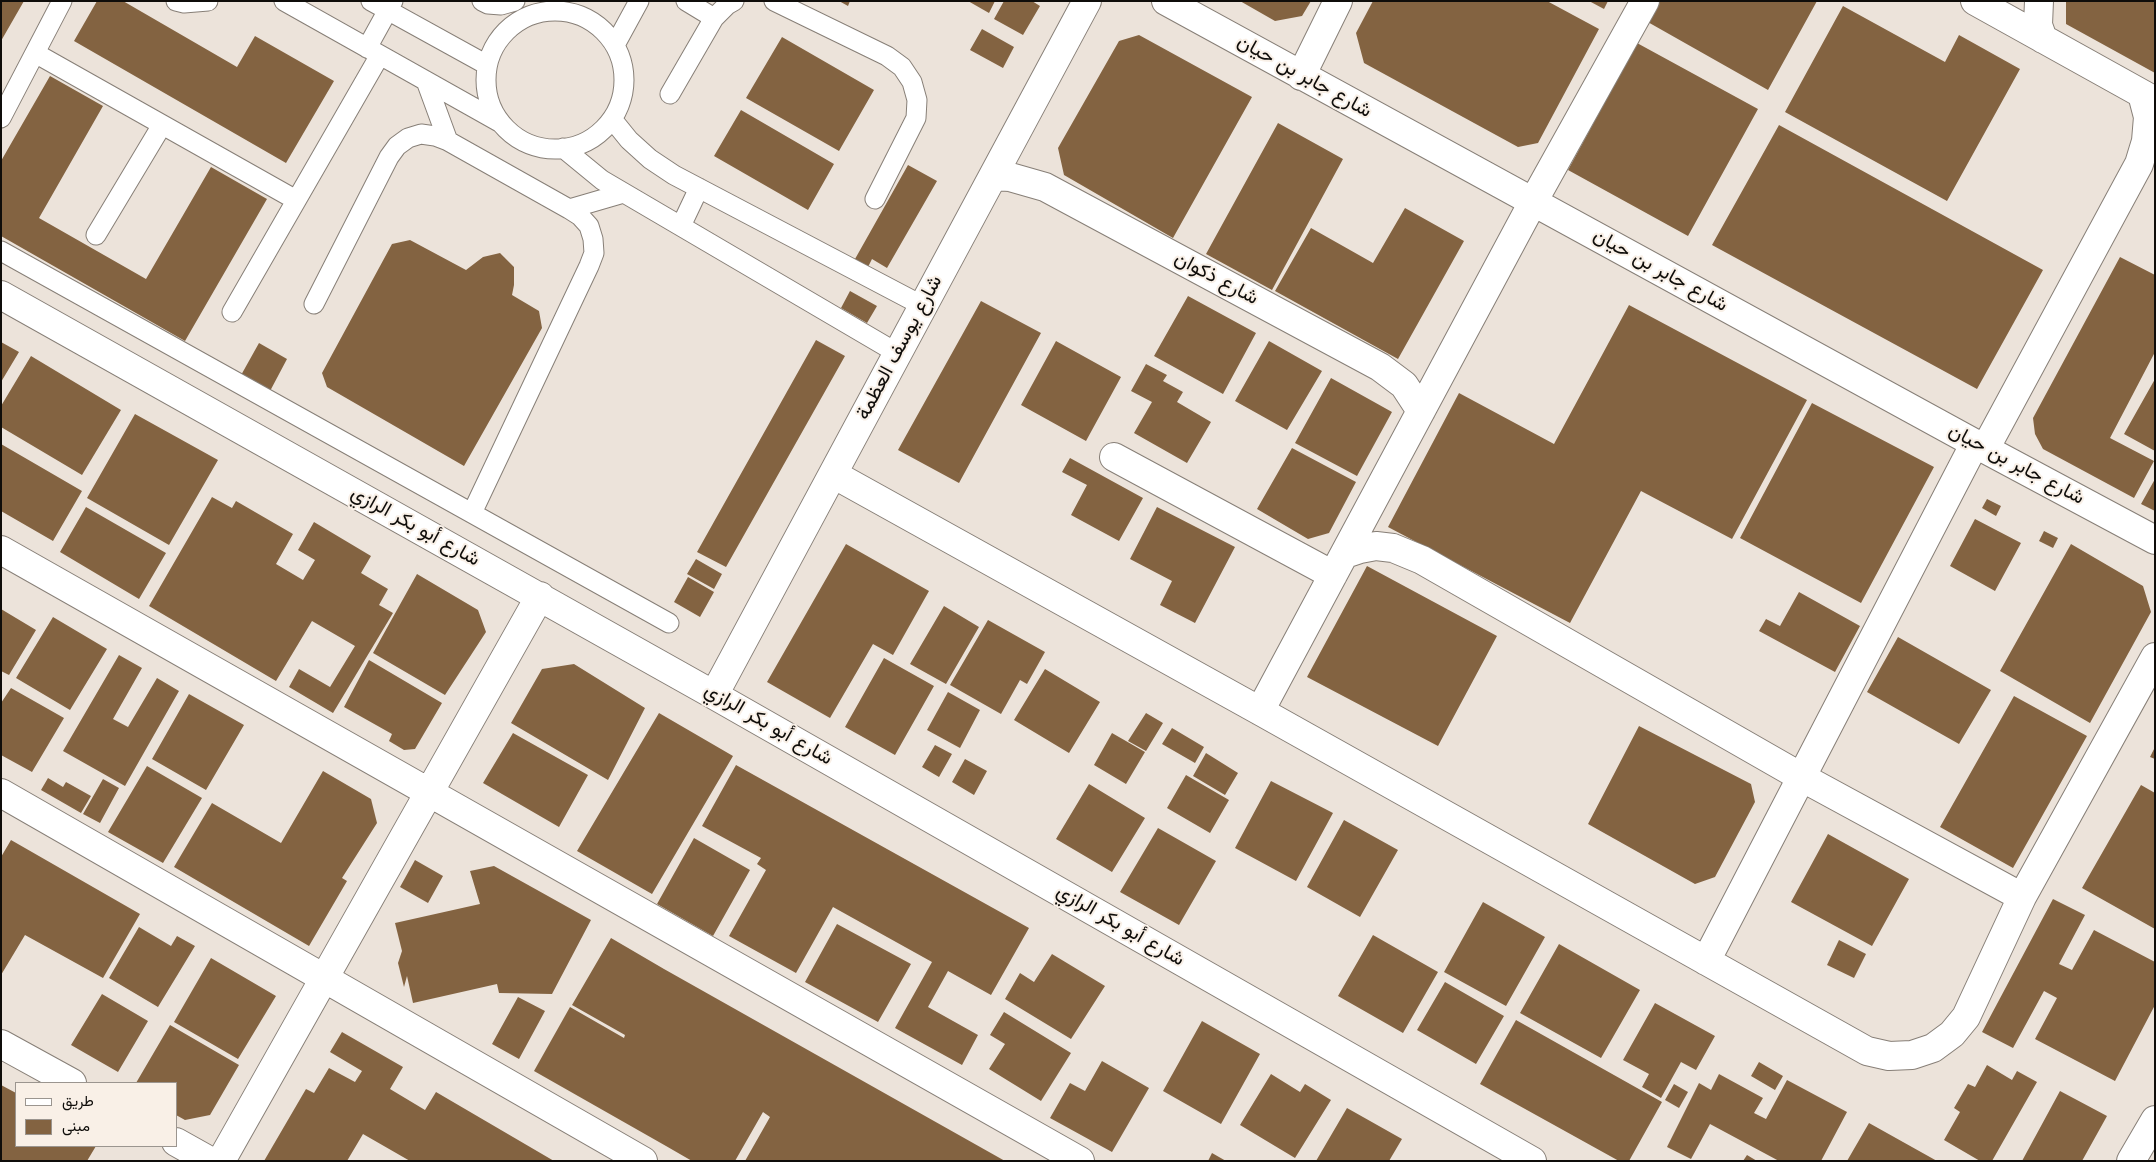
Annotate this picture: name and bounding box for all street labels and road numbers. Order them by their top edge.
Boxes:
street label: شارع جابر بن حيان [1232,30,1376,124]
street label: شارع جابر بن حيان [1588,224,1732,318]
street label: شارع ذكوان [1170,247,1262,311]
street label: شارع يوسف العظمة [852,272,948,424]
street label: شارع جابر بن حيان [1944,419,2088,511]
street label: شارع أبو بكر الرازي [346,482,484,572]
street label: شارع أبو بكر الرازي [700,679,836,771]
street label: شارع أبو بكر الرازي [1052,880,1188,972]

